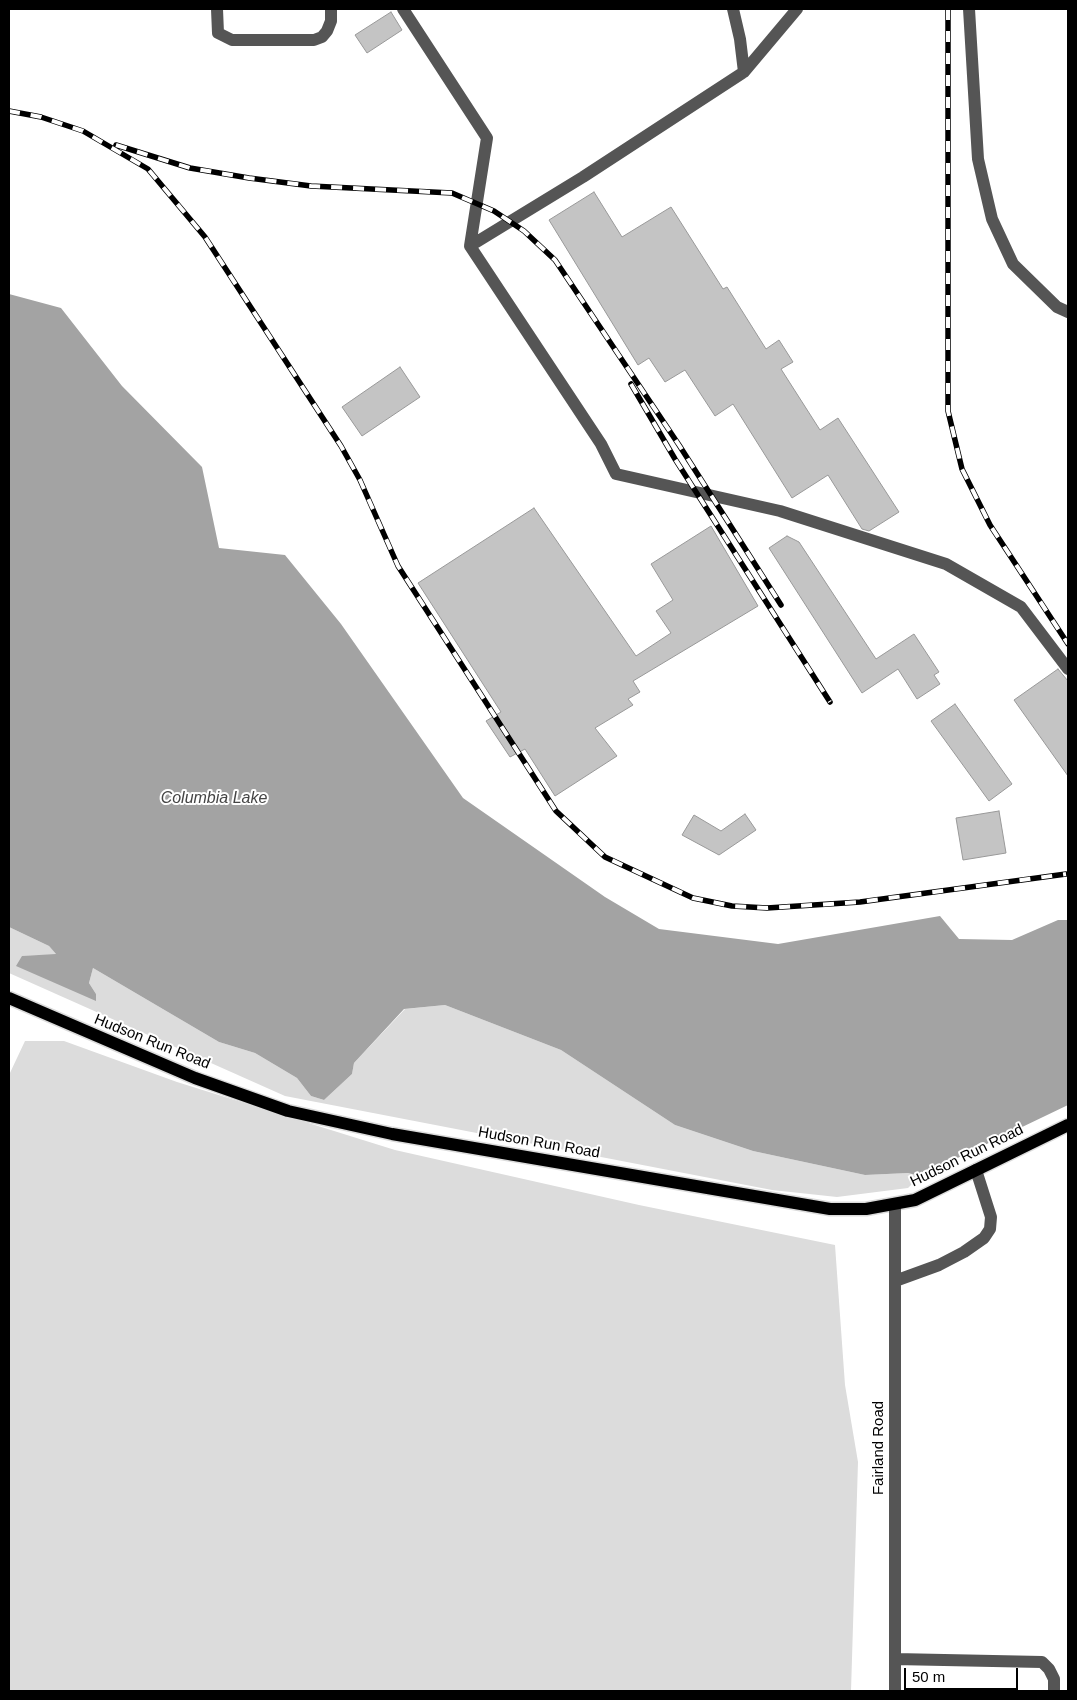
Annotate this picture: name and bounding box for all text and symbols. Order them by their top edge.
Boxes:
water label: Columbia Lake [161,789,267,809]
street label: Hudson Run Road [91,1011,213,1073]
street label: Hudson Run Road [908,1121,1026,1191]
street label: Hudson Run Road [477,1123,601,1163]
street label: Fairland Road [870,1401,888,1495]
scale bar [907,1658,1021,1690]
text: 50 m [912,1668,945,1685]

